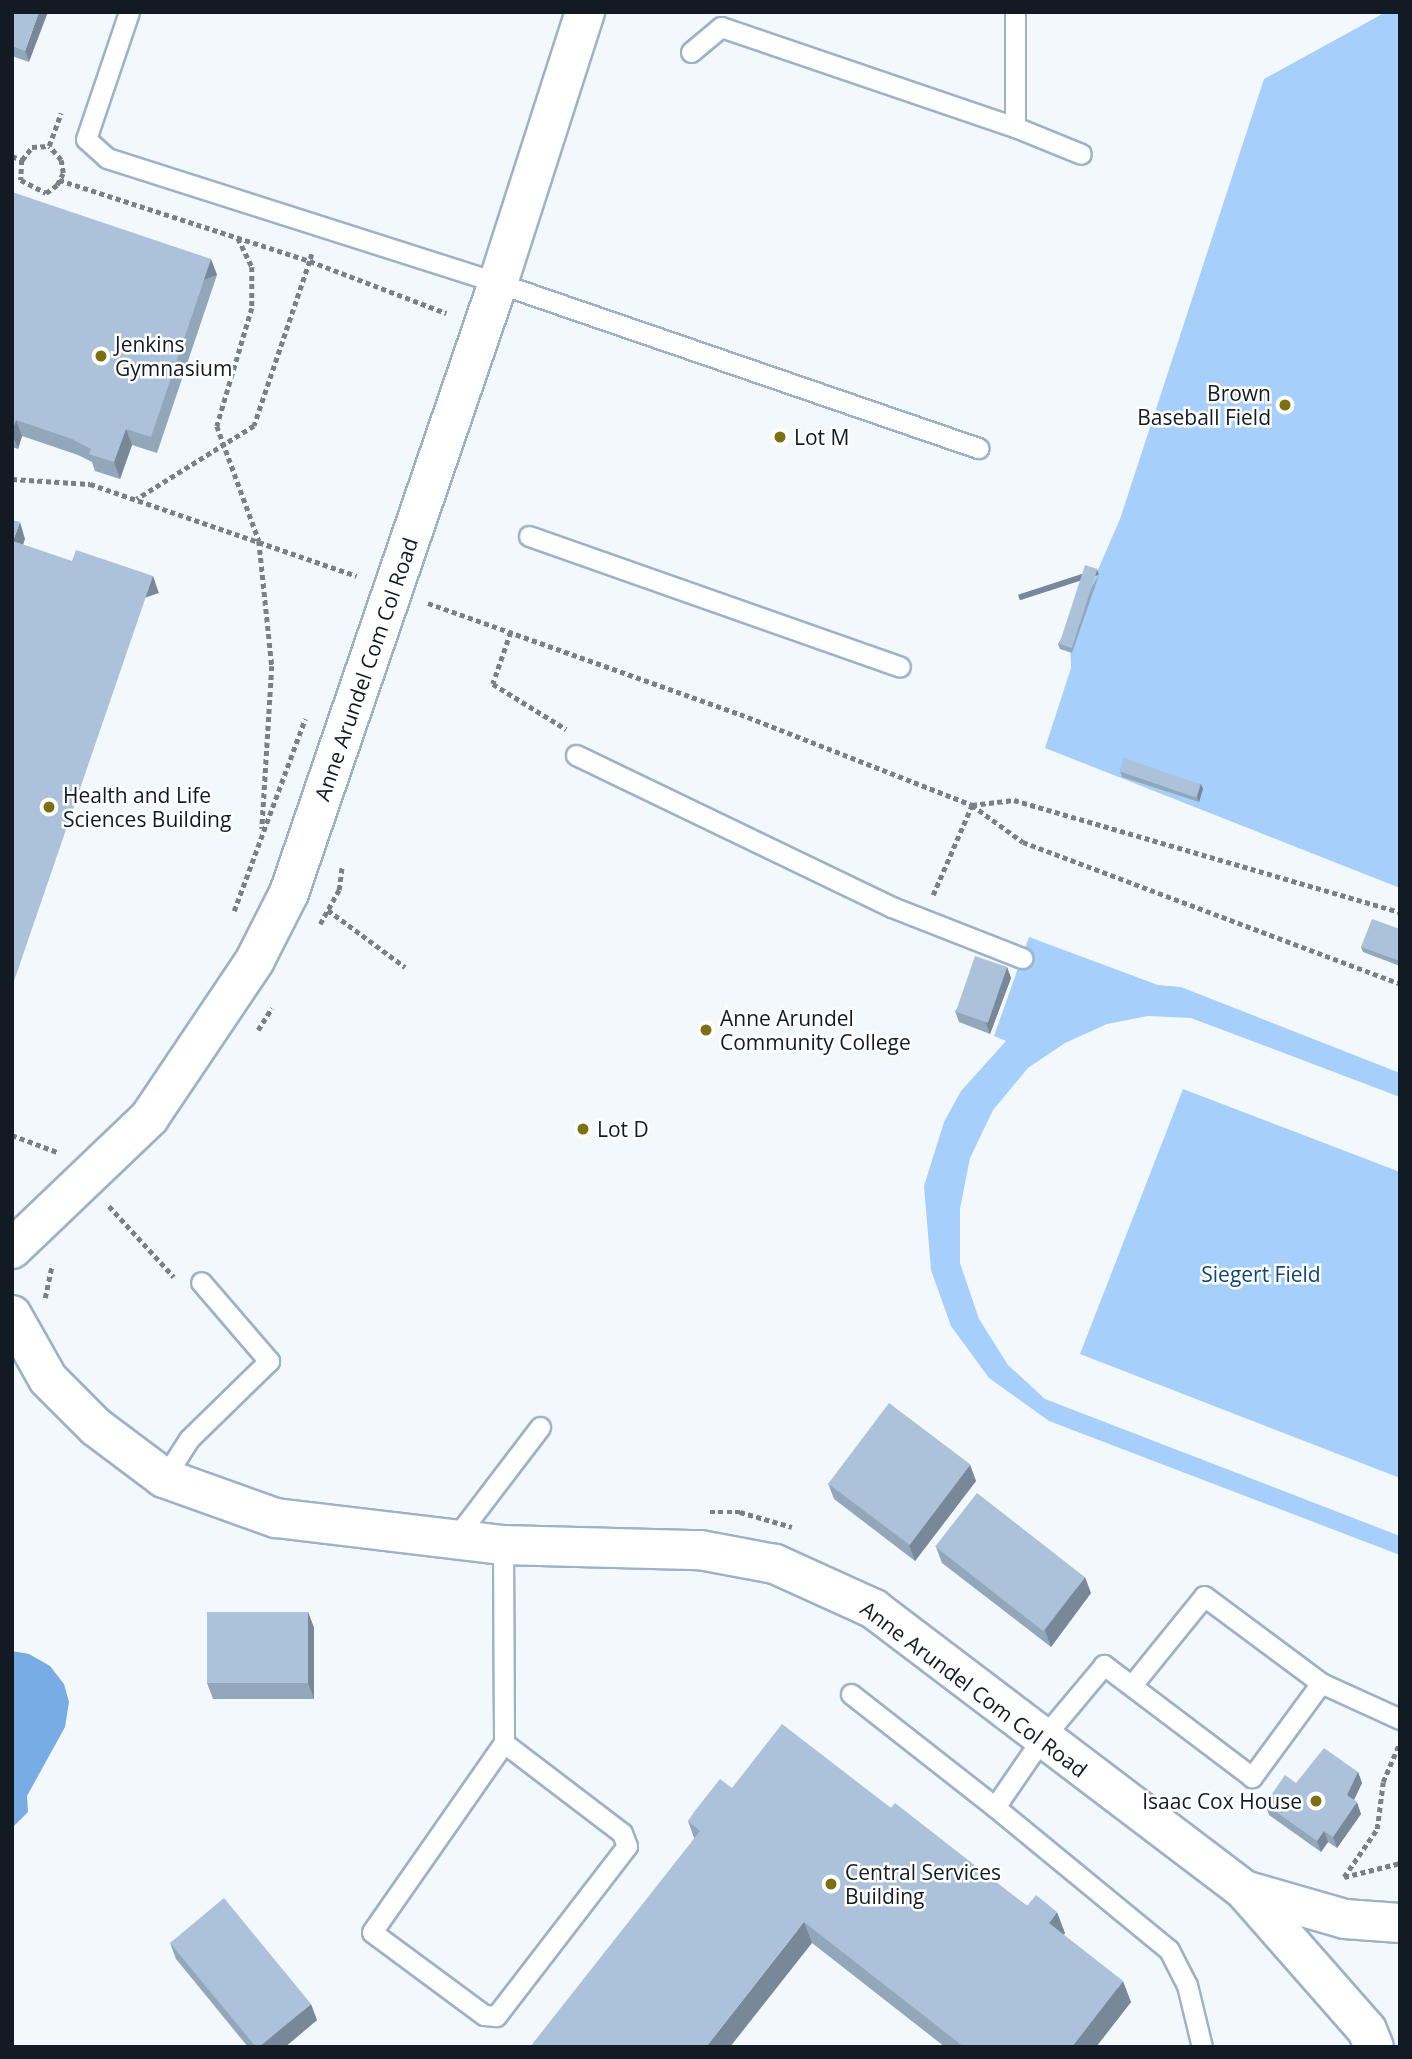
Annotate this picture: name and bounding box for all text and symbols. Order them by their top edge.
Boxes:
place label: Jenkins Gymnasium [115,331,232,381]
marker: Jenkins Gymnasium [93,348,109,364]
place label: Brown Baseball Field [1137,380,1271,430]
marker: Brown Baseball Field [1277,397,1293,413]
place label: Lot M [794,424,849,450]
marker: Lot M [772,429,788,445]
street label: Anne Arundel Com Col Road [309,534,423,804]
place label: Health and Life Sciences Building [63,782,231,832]
marker: Health and Life Sciences Building [41,799,57,815]
place label: Anne Arundel Community College [720,1005,911,1055]
marker: Anne Arundel Community College [698,1022,714,1038]
place label: Lot D [597,1116,649,1142]
marker: Lot D [575,1121,591,1137]
park label: Siegert Field [1201,1261,1321,1287]
street label: Anne Arundel Com Col Road [856,1596,1092,1782]
place label: Isaac Cox House [1142,1788,1302,1814]
marker: Isaac Cox House [1308,1793,1324,1809]
place label: Central Services Building [845,1859,1001,1909]
marker: Central Services Building [823,1876,839,1892]

